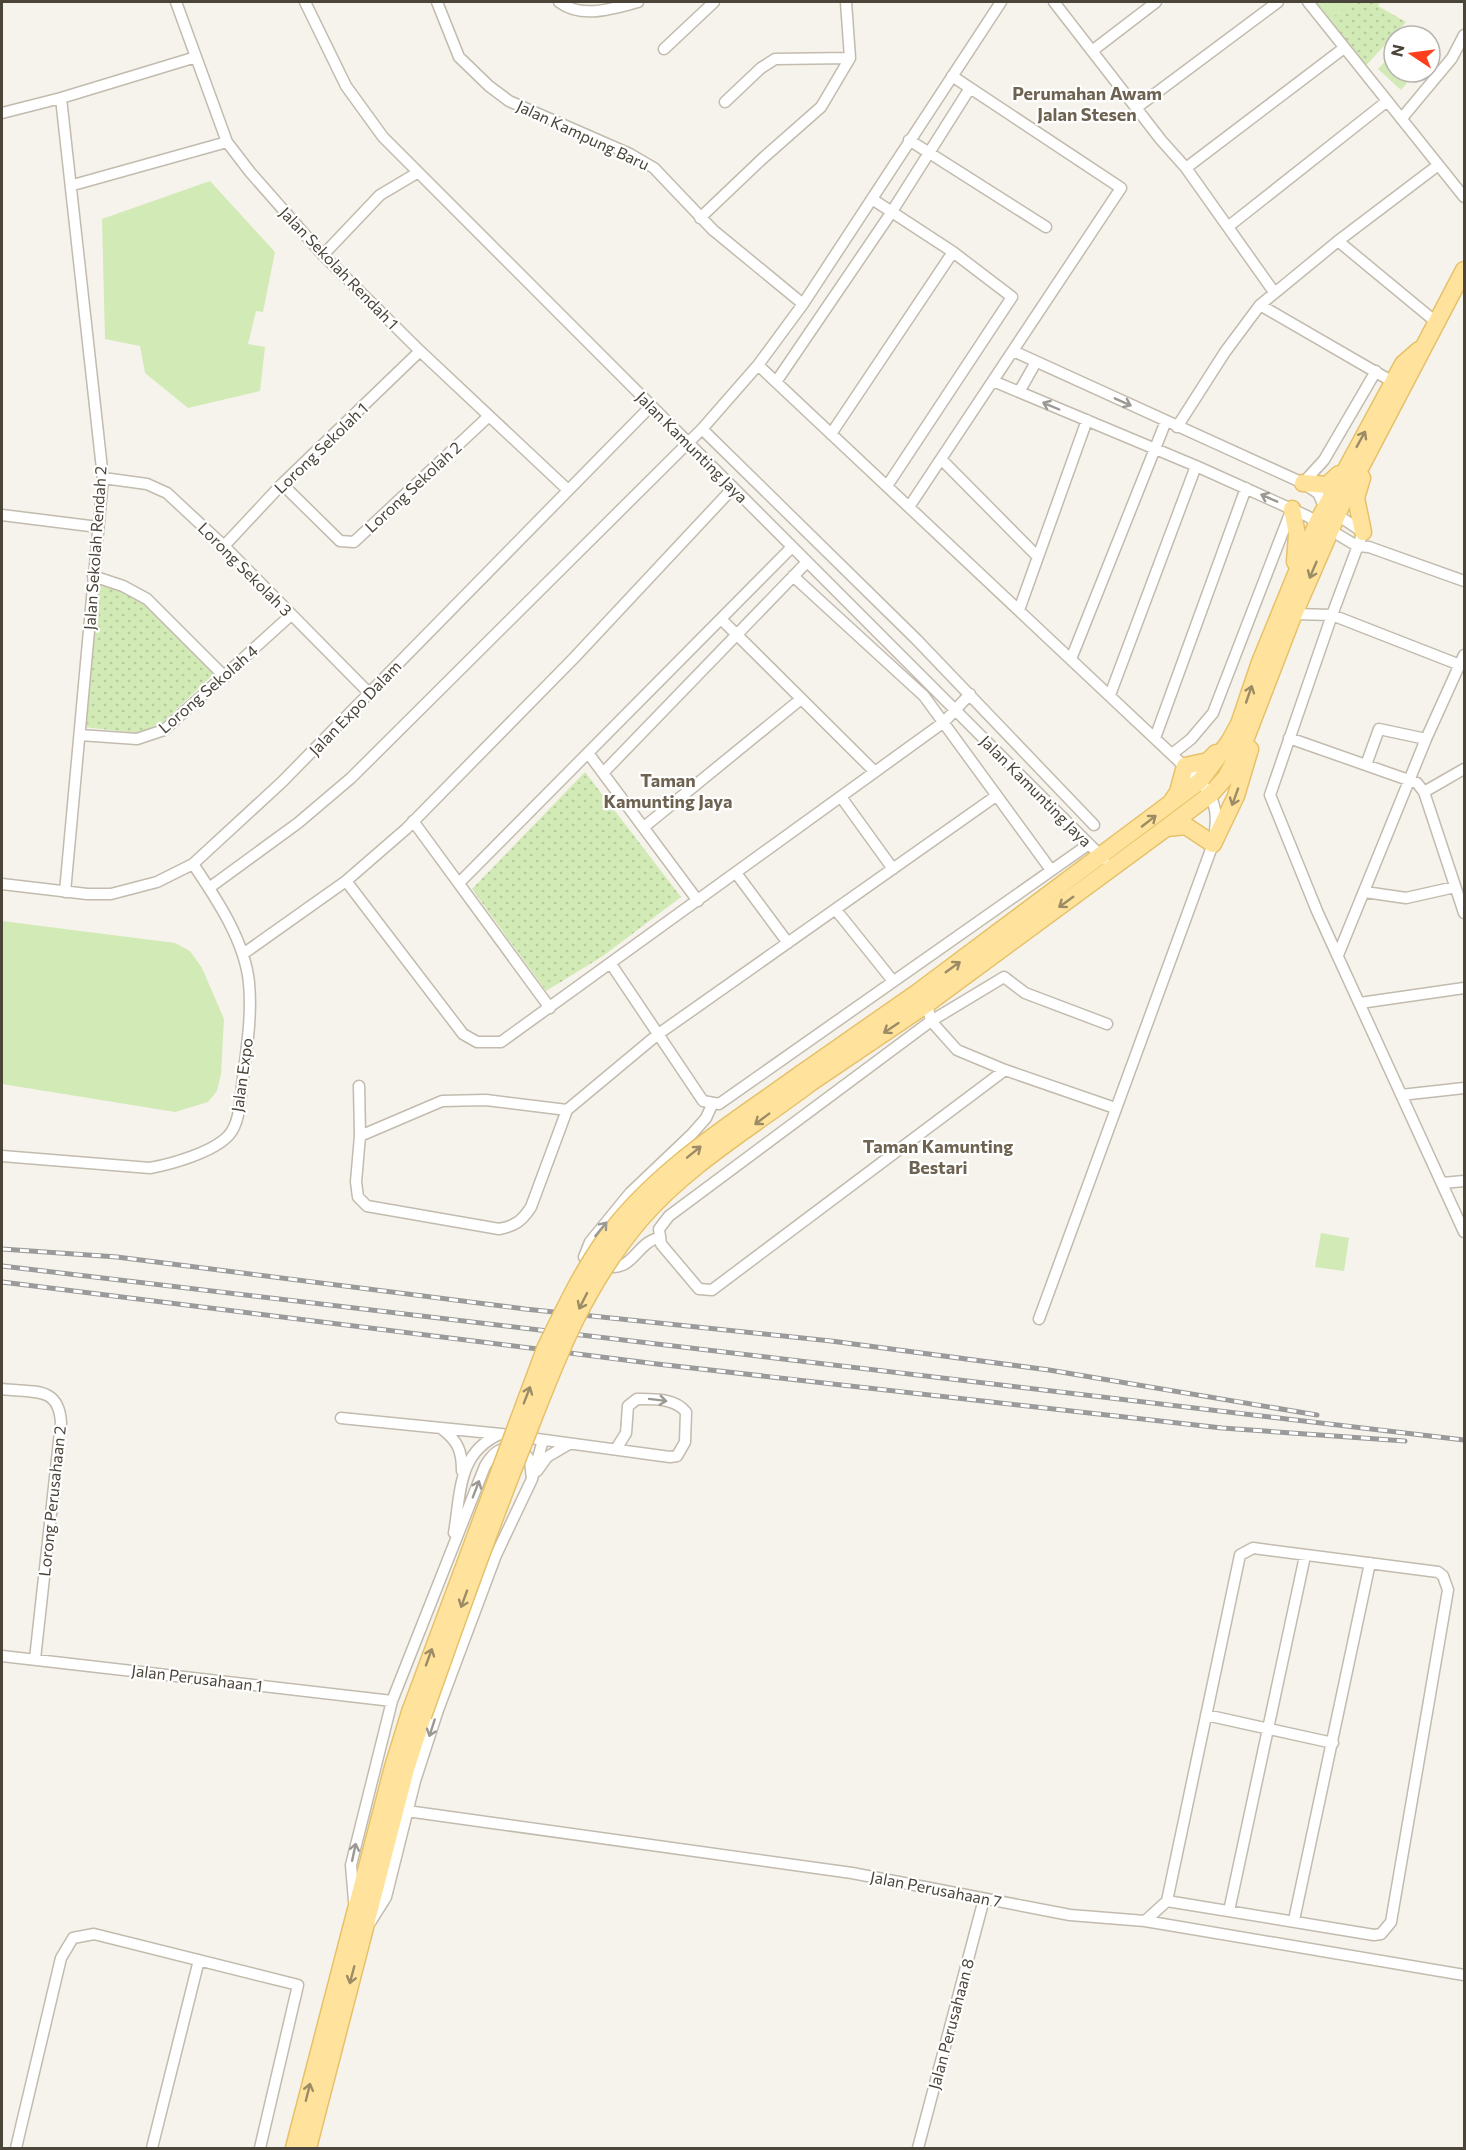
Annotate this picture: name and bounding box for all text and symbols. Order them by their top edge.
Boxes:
north arrow [1382,24,1442,84]
text: N [1386,43,1408,58]
district label: Perumahan Awam Jalan Stesen [1012,82,1162,125]
street label: Jalan Kampung Baru [514,95,653,174]
street label: Jalan Sekolah Rendah 1 [276,203,403,333]
street label: Jalan Kamunting Jaya [633,387,752,506]
one-way arrow [1114,397,1132,408]
street label: Lorong Sekolah 1 [270,398,371,497]
one-way arrow [1043,400,1061,411]
one-way arrow [1355,431,1367,448]
street label: Lorong Sekolah 2 [361,437,465,536]
street label: Jalan Sekolah Rendah 2 [79,465,110,631]
one-way arrow [1261,492,1279,504]
street label: Lorong Sekolah 3 [195,518,296,619]
one-way arrow [1307,560,1319,578]
street label: Lorong Sekolah 4 [154,640,261,737]
street label: Jalan Expo Dalam [305,656,405,759]
one-way arrow [1245,685,1256,704]
street label: Jalan Kamunting Jaya [977,731,1096,850]
district label: Taman Kamunting Jaya [604,769,733,812]
one-way arrow [1229,787,1240,806]
one-way arrow [1140,815,1156,828]
one-way arrow [1058,896,1074,908]
one-way arrow [945,961,961,974]
one-way arrow [883,1022,899,1034]
street label: Jalan Expo [227,1037,256,1113]
one-way arrow [755,1113,771,1125]
district label: Taman Kamunting Bestari [863,1135,1013,1178]
one-way arrow [686,1145,702,1158]
one-way arrow [594,1221,607,1237]
one-way arrow [577,1292,589,1310]
one-way arrow [522,1387,533,1405]
one-way arrow [648,1395,668,1406]
street label: Lorong Perusahaan 2 [34,1425,69,1577]
one-way arrow [471,1480,482,1499]
one-way arrow [458,1589,469,1608]
one-way arrow [425,1648,436,1667]
street label: Jalan Perusahaan 1 [130,1660,264,1695]
one-way arrow [426,1718,437,1737]
one-way arrow [349,1843,360,1863]
street label: Jalan Perusahaan 7 [869,1866,1003,1911]
street label: Jalan Perusahaan 8 [924,1956,977,2091]
one-way arrow [346,1966,358,1985]
one-way arrow [303,2083,315,2102]

